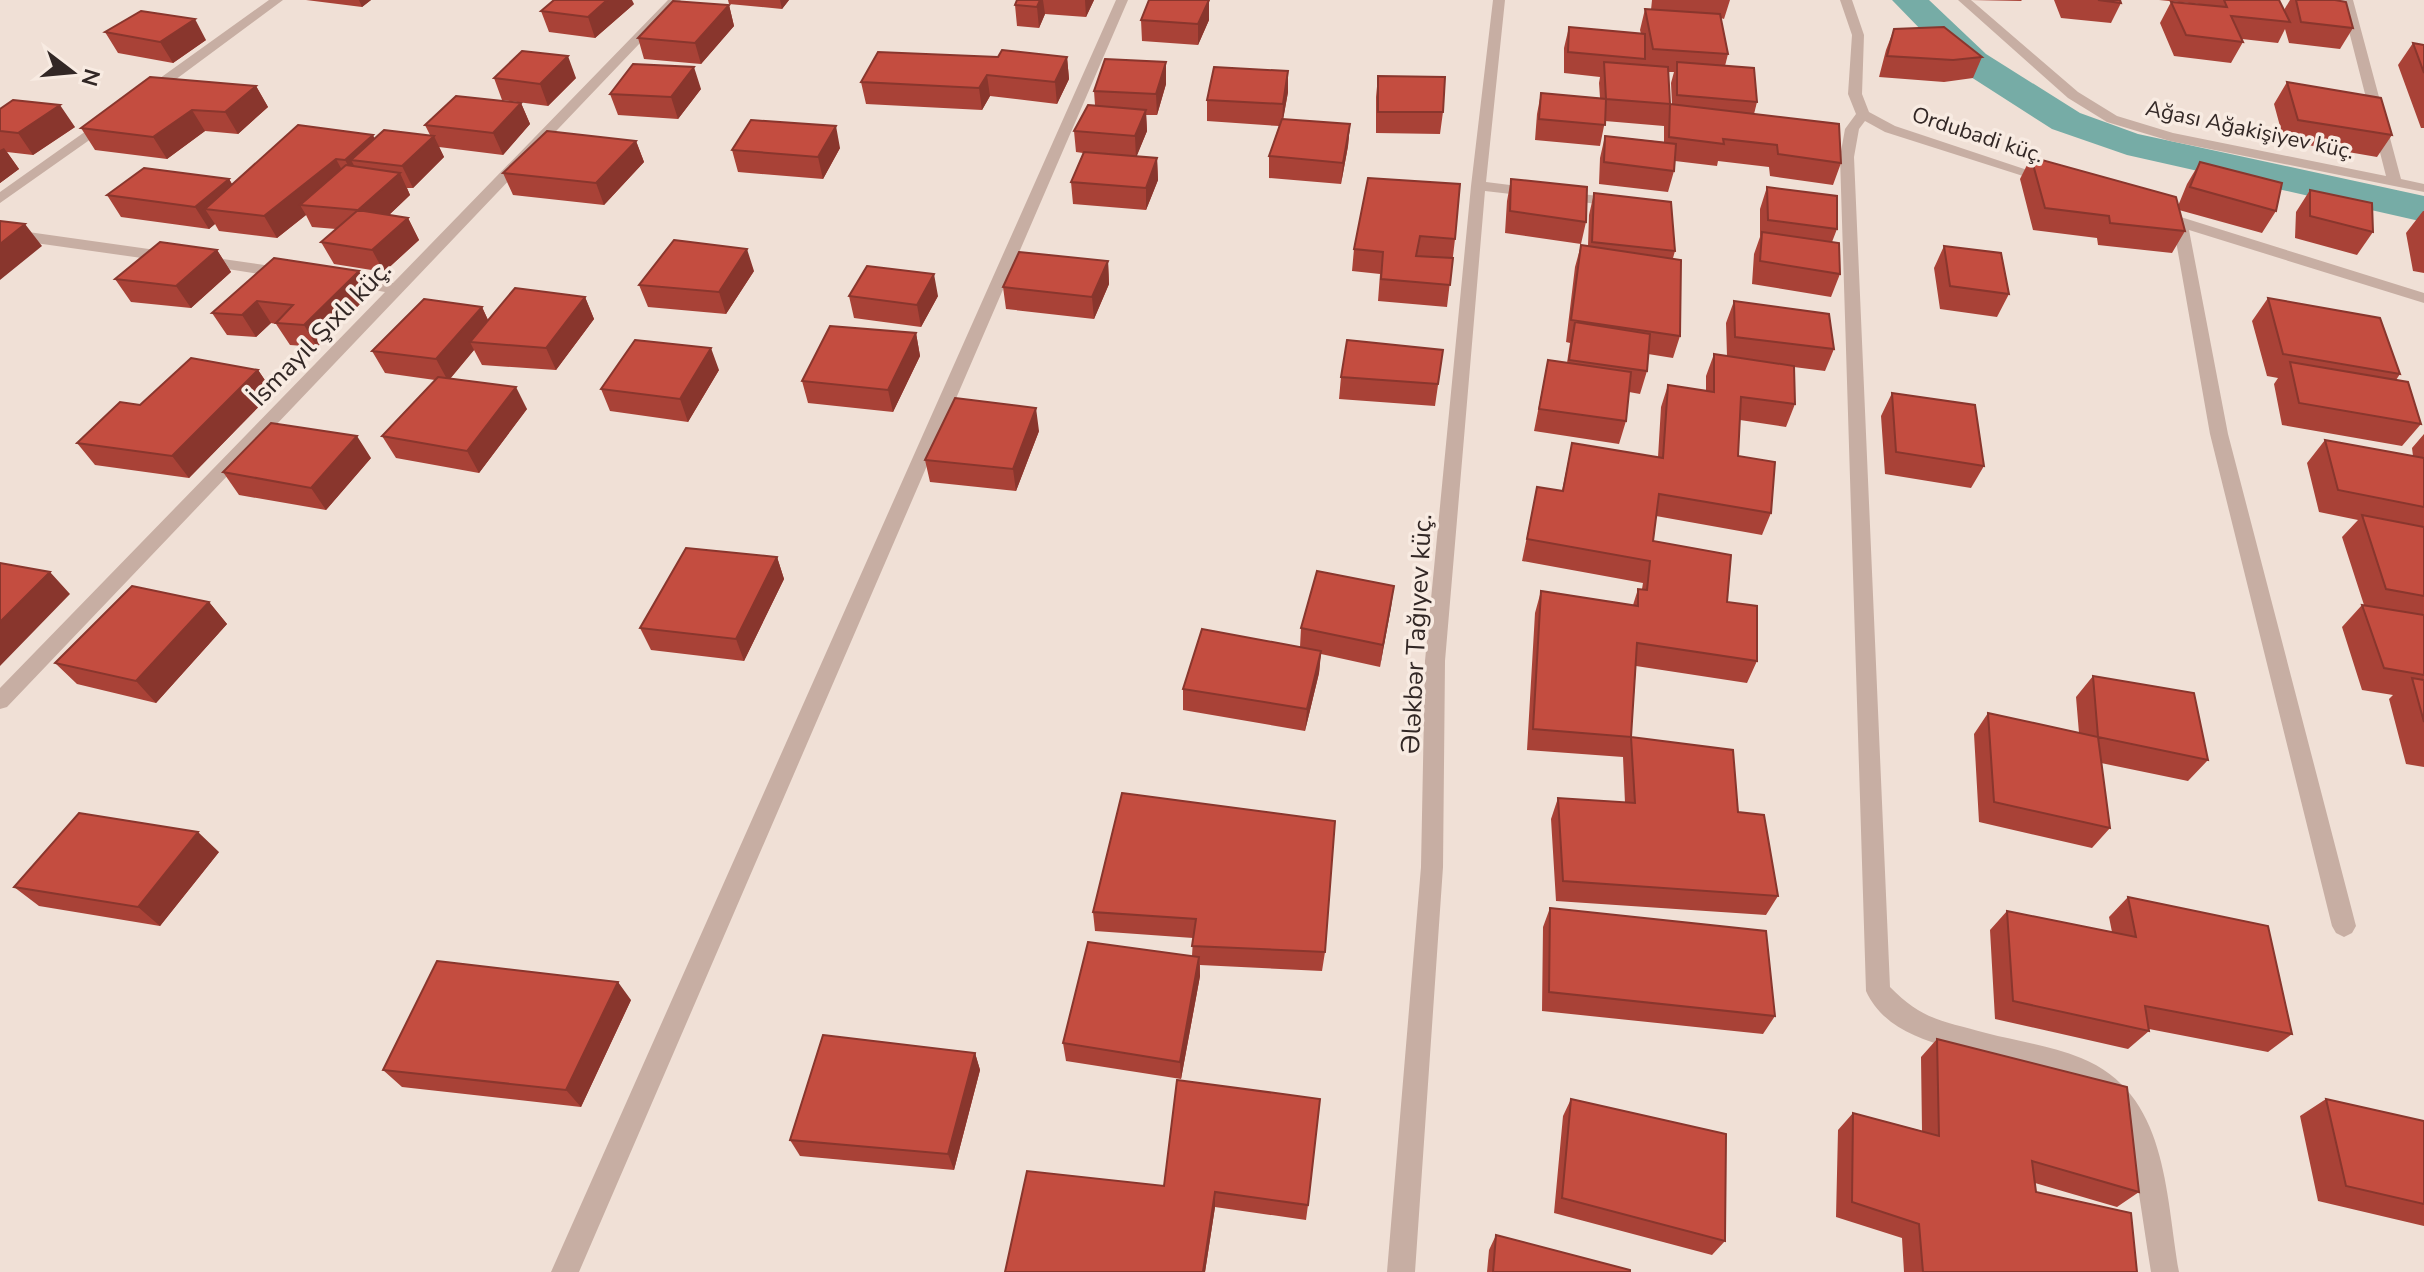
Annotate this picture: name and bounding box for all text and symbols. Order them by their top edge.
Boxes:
north arrow [32,32,112,112]
text: N [74,65,107,89]
street label: Ağası Ağakişiyev küç. [2143,93,2357,167]
street label: Ordubadi küç. [1908,100,2047,170]
street label: İsmayıl Şıxlı küç. [242,253,399,414]
street label: Ələkbər Tağıyev küç. [1393,513,1440,755]

